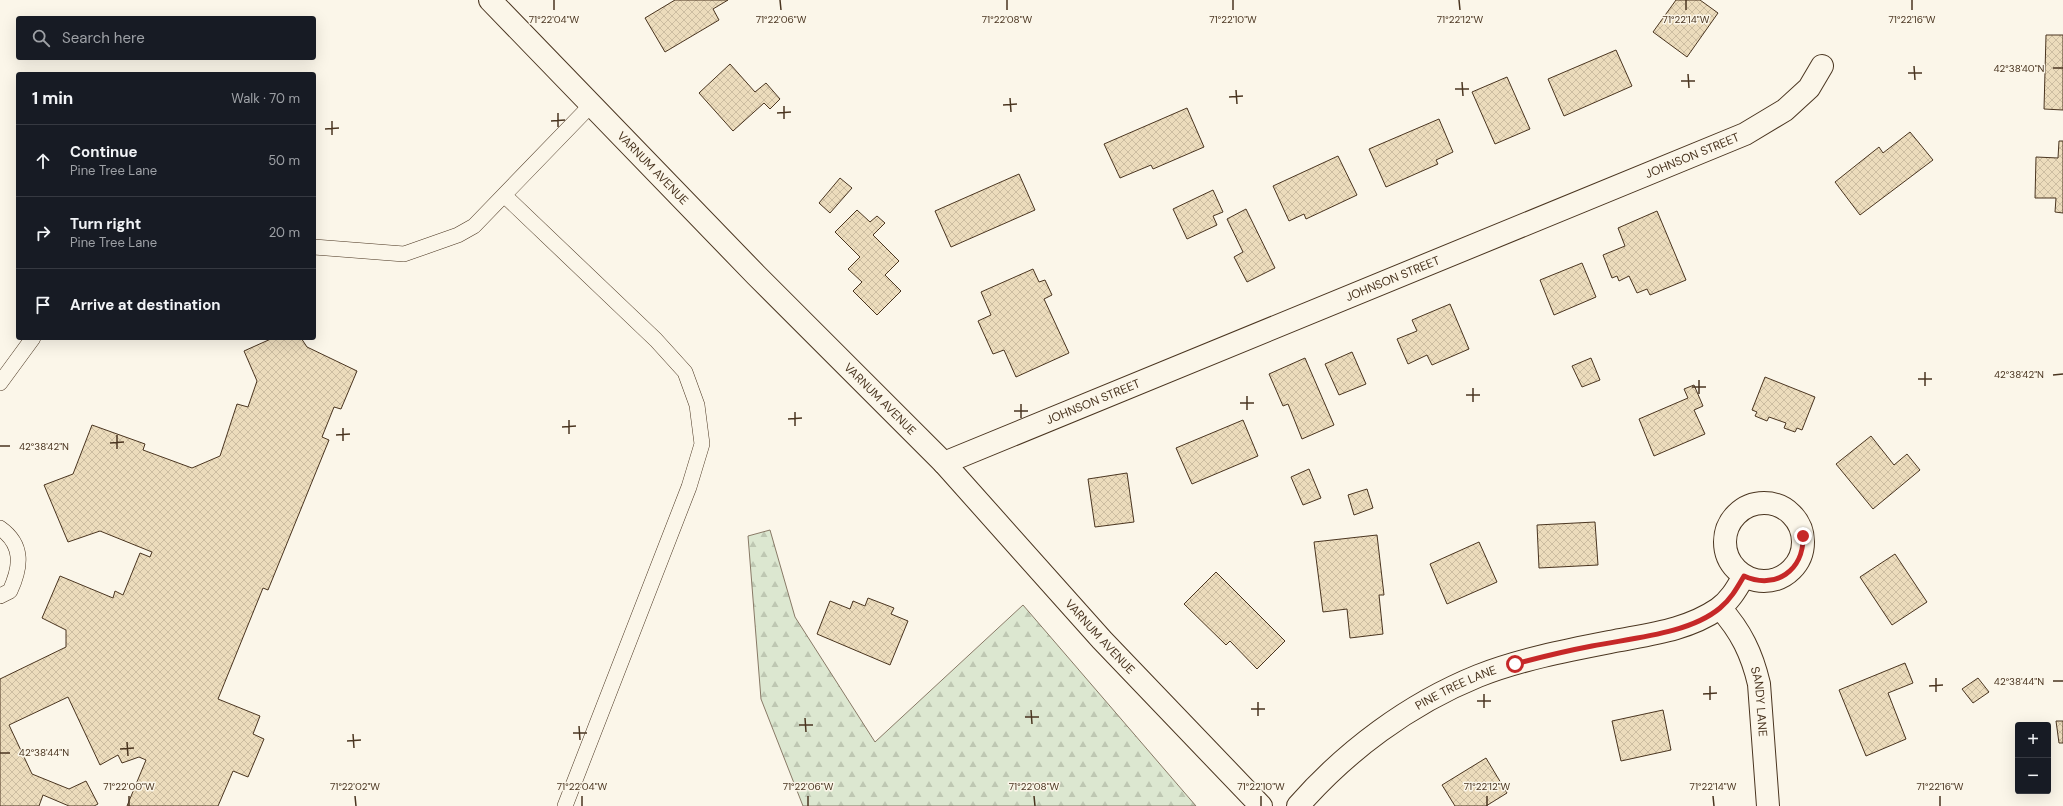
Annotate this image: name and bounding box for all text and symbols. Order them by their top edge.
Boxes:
text: 71°22'04"W [529,13,580,26]
text: 71°22'06"W [756,13,807,26]
text: 71°22'08"W [982,13,1033,26]
text: 71°22'10"W [1209,13,1257,26]
text: 71°22'12"W [1437,13,1484,26]
text: 71°22'14"W [1663,13,1710,26]
text: 71°22'16"W [1888,13,1936,26]
search box [16,16,316,60]
icon: search [30,27,52,49]
text: Search here [62,28,145,48]
text: 42°38'40"N [1993,62,2045,75]
text: 1 min [32,87,73,109]
text: Walk · 70 m [231,90,300,107]
street label: VARNUM AVENUE [614,128,692,208]
street label: JOHNSON STREET [1643,129,1742,182]
text: Continue [70,142,138,162]
icon: ahead [32,150,54,172]
text: 50 m [268,152,300,169]
text: Pine Tree Lane [70,162,157,179]
text: Turn right [70,214,141,234]
icon: right [32,222,54,244]
text: 20 m [269,224,300,241]
text: Pine Tree Lane [70,234,157,251]
street label: JOHNSON STREET [1343,252,1442,305]
icon: arrive [32,294,54,316]
text: Arrive at destination [70,295,221,315]
street label: VARNUM AVENUE [840,359,920,439]
text: 42°38'42"N [1994,368,2044,381]
street label: JOHNSON STREET [1043,375,1143,428]
text: 42°38'42"N [19,440,69,453]
route end [1794,527,1812,545]
street label: VARNUM AVENUE [1062,596,1139,678]
route start [1506,655,1524,673]
street label: PINE TREE LANE [1412,662,1499,714]
street label: SANDY LANE [1747,664,1771,737]
text: 42°38'44"N [1994,675,2044,688]
map controls [2015,722,2051,794]
button: + [2015,722,2051,758]
text: 42°38'44"N [19,746,69,759]
button: − [2015,758,2051,794]
text: 71°22'00"W [103,780,155,793]
text: 71°22'02"W [330,780,380,793]
text: 71°22'04"W [557,780,608,793]
text: 71°22'06"W [783,780,834,793]
text: 71°22'08"W [1009,780,1060,793]
text: 71°22'10"W [1237,780,1285,793]
text: 71°22'12"W [1464,780,1511,793]
text: 71°22'14"W [1690,780,1737,793]
text: 71°22'16"W [1916,780,1964,793]

